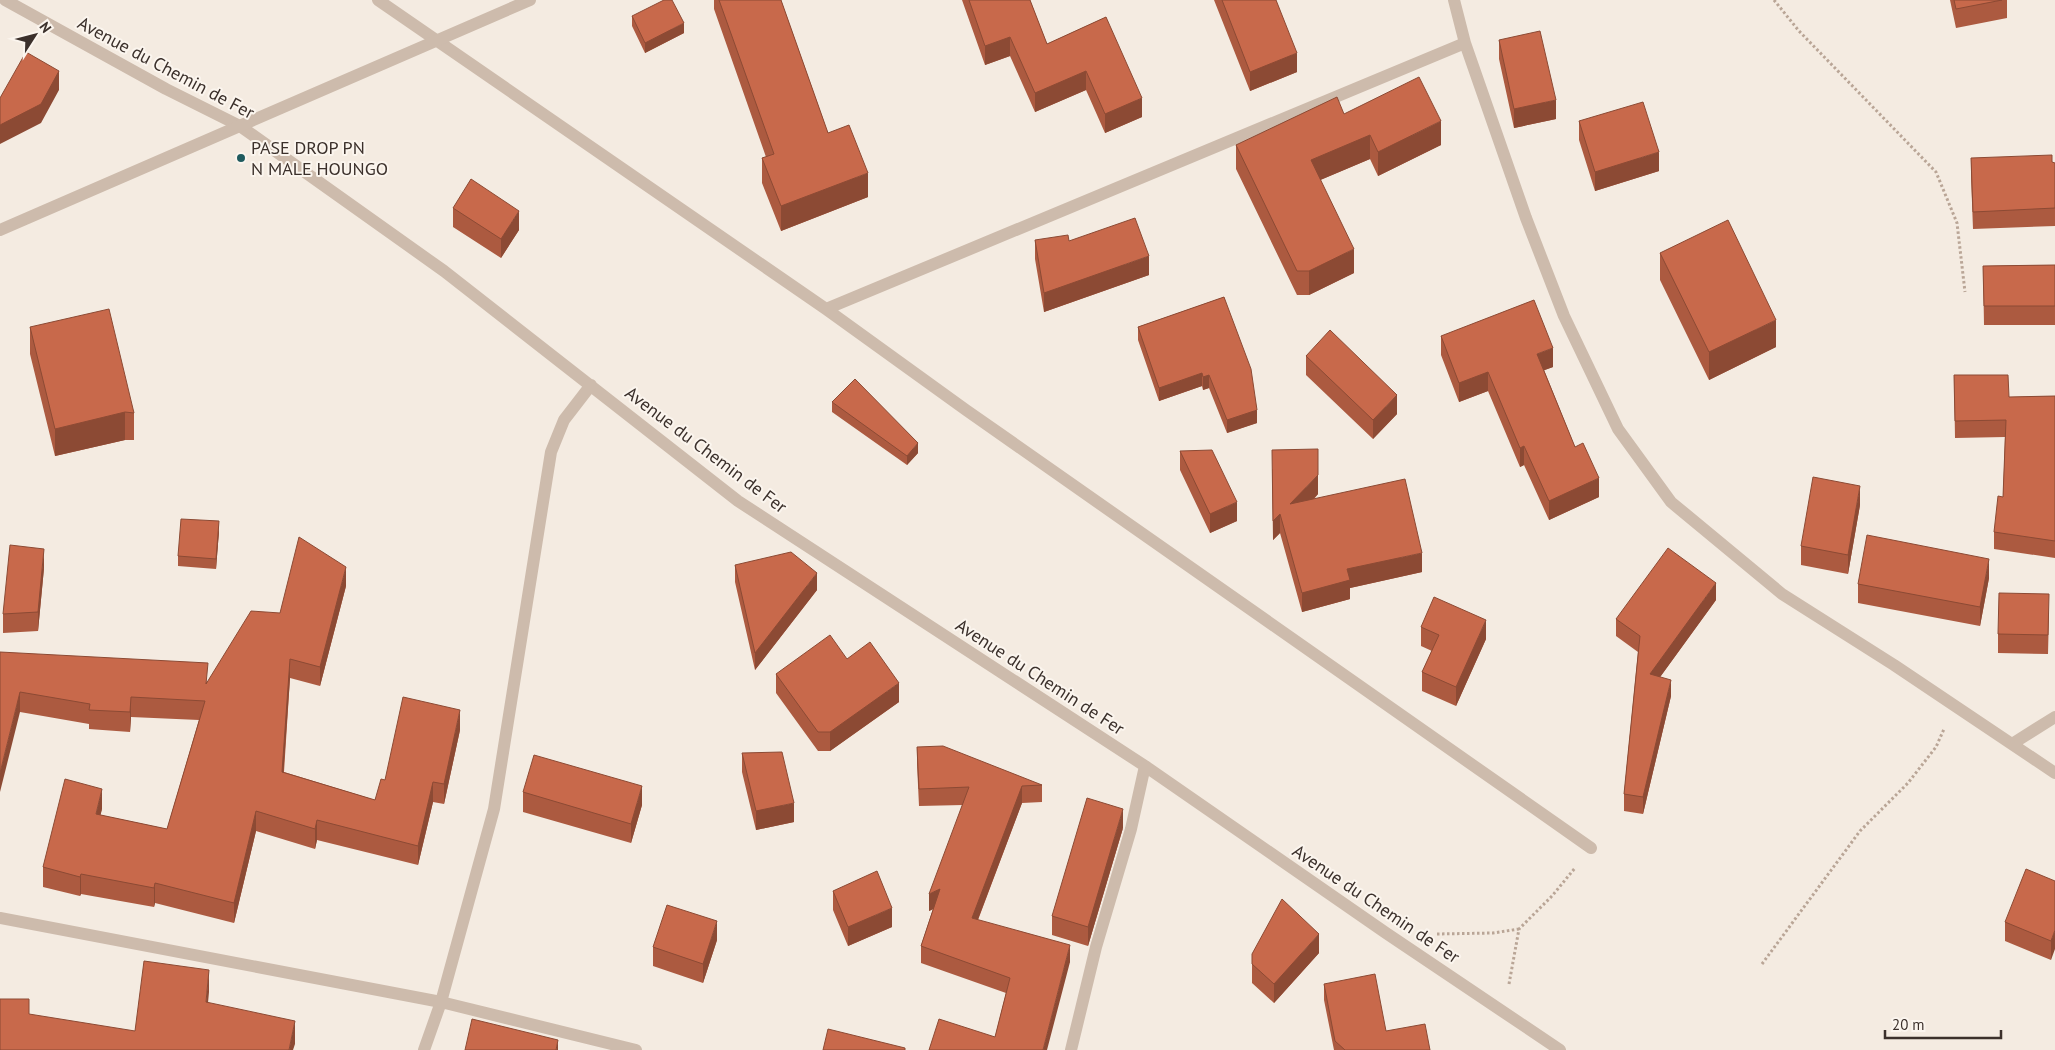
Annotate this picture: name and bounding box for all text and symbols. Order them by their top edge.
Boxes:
north arrow [10,10,60,60]
street label: Avenue du Chemin de Fer [74,11,259,124]
text: N [36,18,56,36]
place label: PASE DROP PN N MALE HOUNGO [251,136,388,180]
marker: PASE DROP PN N MALE HOUNGO [235,152,247,164]
street label: Avenue du Chemin de Fer [621,381,792,518]
street label: Avenue du Chemin de Fer [951,613,1129,740]
street label: Avenue du Chemin de Fer [1288,839,1464,968]
scale bar [1885,1008,2001,1040]
text: 20 m [1892,1015,1925,1034]

